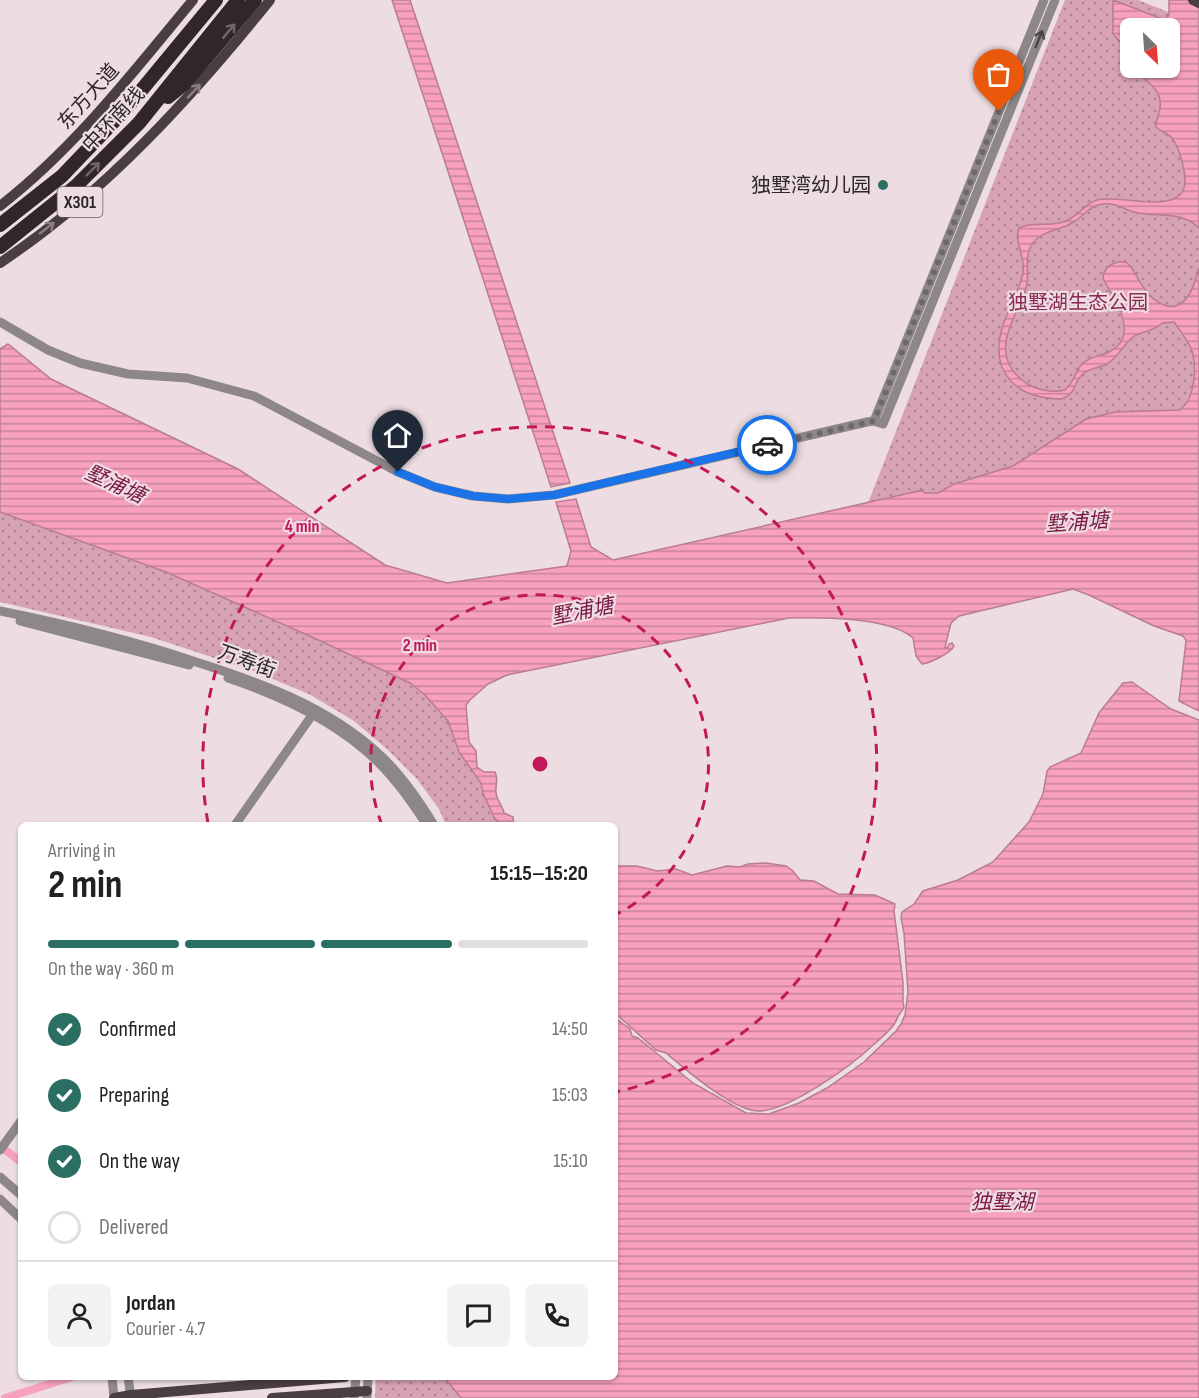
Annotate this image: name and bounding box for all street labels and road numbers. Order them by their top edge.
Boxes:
street label: 东方大道 [53,59,124,134]
street label: 中环南线 [78,82,150,157]
road number: X301 [58,187,103,217]
street label: 万寿街 [214,640,279,683]

